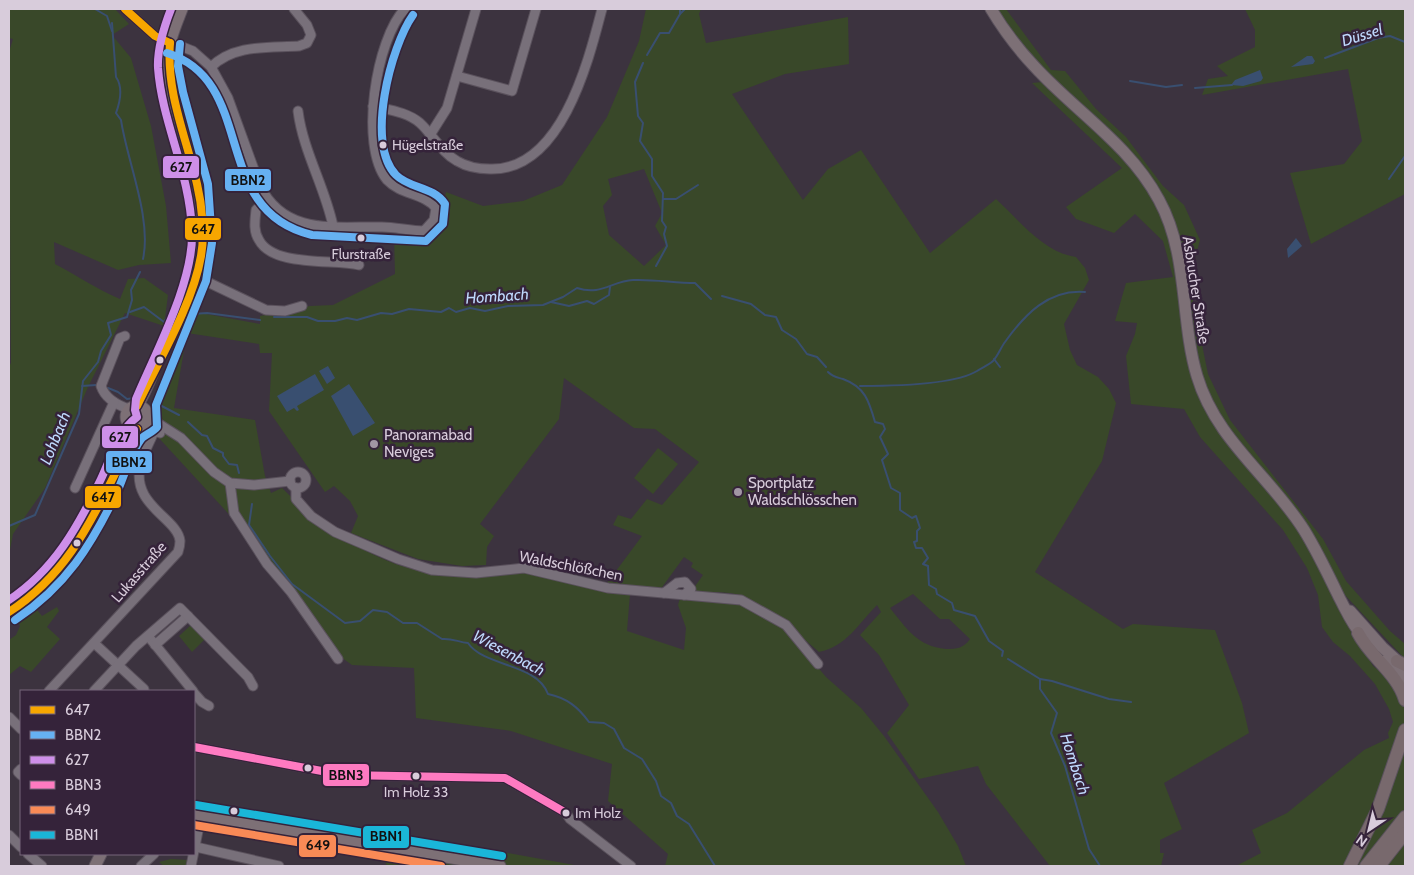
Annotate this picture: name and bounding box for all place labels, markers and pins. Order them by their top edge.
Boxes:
place label: Hügelstraße [392,136,463,154]
marker: Hügelstraße [378,140,388,150]
marker: Flurstraße [356,233,366,243]
place label: Flurstraße [331,245,391,263]
unlabelled marker [155,355,165,365]
place label: Panoramabad Neviges [384,426,472,461]
marker: Panoramabad Neviges [368,438,380,450]
place label: Sportplatz Waldschlösschen [748,474,857,509]
marker: Sportplatz Waldschlösschen [732,486,744,498]
unlabelled marker [72,538,82,548]
unlabelled marker [303,763,313,773]
marker: Im Holz 33 [411,771,421,781]
place label: Im Holz 33 [384,783,448,801]
place label: Im Holz [575,804,622,822]
unlabelled marker [229,806,239,816]
marker: Im Holz [561,808,571,818]

